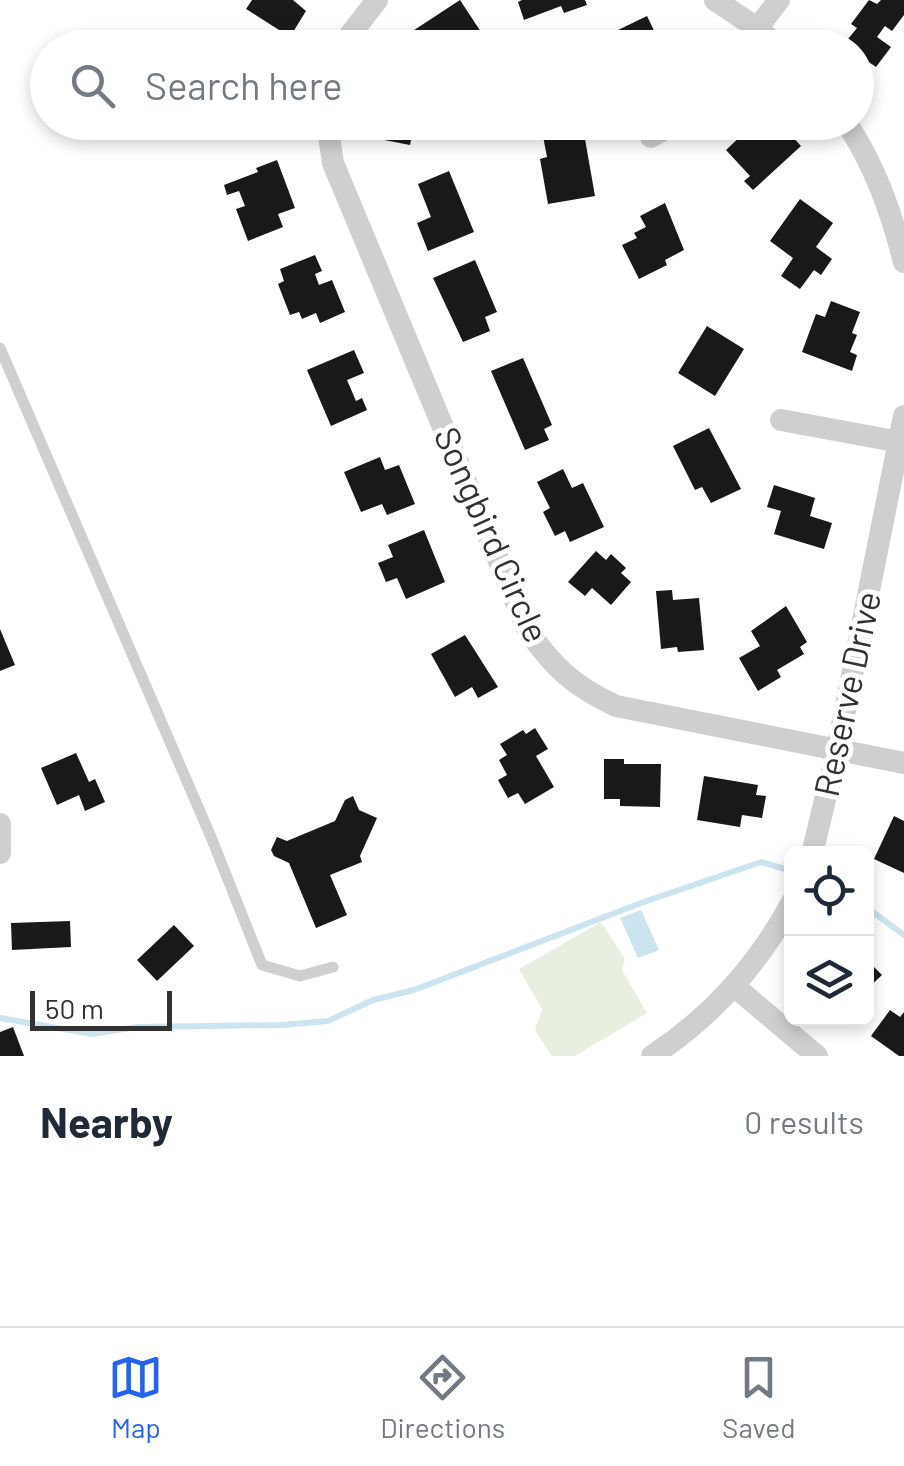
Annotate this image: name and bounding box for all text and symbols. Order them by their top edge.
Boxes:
search box [30,30,874,140]
icon: search [65,58,120,113]
text: Search here [145,62,343,108]
street label: Songbird Circle [427,420,559,648]
street label: Reserve Drive [804,587,888,800]
map controls [784,846,874,1026]
button: locate [784,846,874,936]
button: layers [784,936,874,1026]
scale bar [30,986,172,1030]
text: 50 m [45,991,104,1025]
text: Nearby [40,1096,173,1146]
text: 0 results [744,1102,864,1140]
tab: Map [108,1350,163,1444]
tab: Directions [380,1350,505,1444]
tab: Saved [722,1350,796,1444]

